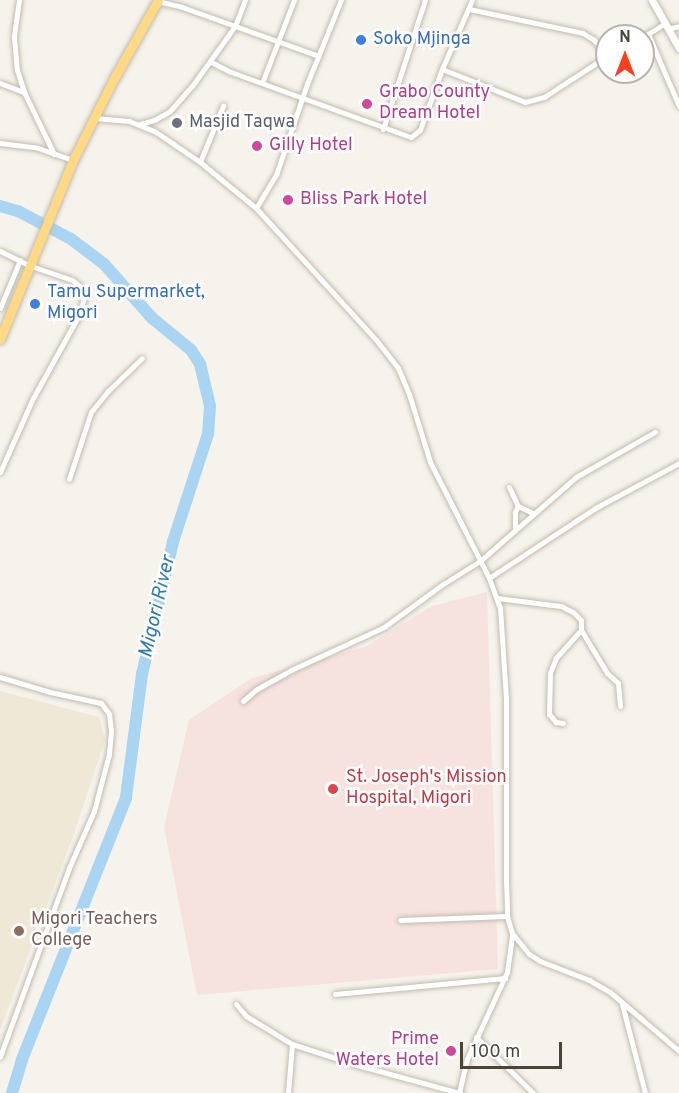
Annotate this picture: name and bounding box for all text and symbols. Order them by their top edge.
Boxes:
north arrow [595,24,655,84]
text: N [619,28,631,48]
place label: Soko Mjinga [373,29,471,51]
marker: Soko Mjinga [354,33,368,47]
place label: Grabo County Dream Hotel [379,83,490,125]
marker: Grabo County Dream Hotel [360,97,374,111]
place label: Masjid Taqwa [189,112,296,134]
marker: Masjid Taqwa [170,116,184,130]
place label: Gilly Hotel [269,135,353,157]
marker: Gilly Hotel [250,139,264,153]
place label: Bliss Park Hotel [300,189,427,211]
marker: Bliss Park Hotel [281,193,295,207]
place label: Tamu Supermarket, Migori [47,283,205,326]
marker: Tamu Supermarket, Migori [28,297,42,311]
water label: Migori River [135,554,181,660]
place label: St. Joseph's Mission Hospital, Migori [346,768,507,810]
marker: St. Joseph's Mission Hospital, Migori [324,780,342,798]
place label: Migori Teachers College [31,910,158,952]
marker: Migori Teachers College [12,924,26,938]
place label: Prime Waters Hotel [336,1030,439,1072]
scale bar [463,1030,565,1068]
text: 100 m [471,1041,520,1064]
marker: Prime Waters Hotel [444,1044,458,1058]

